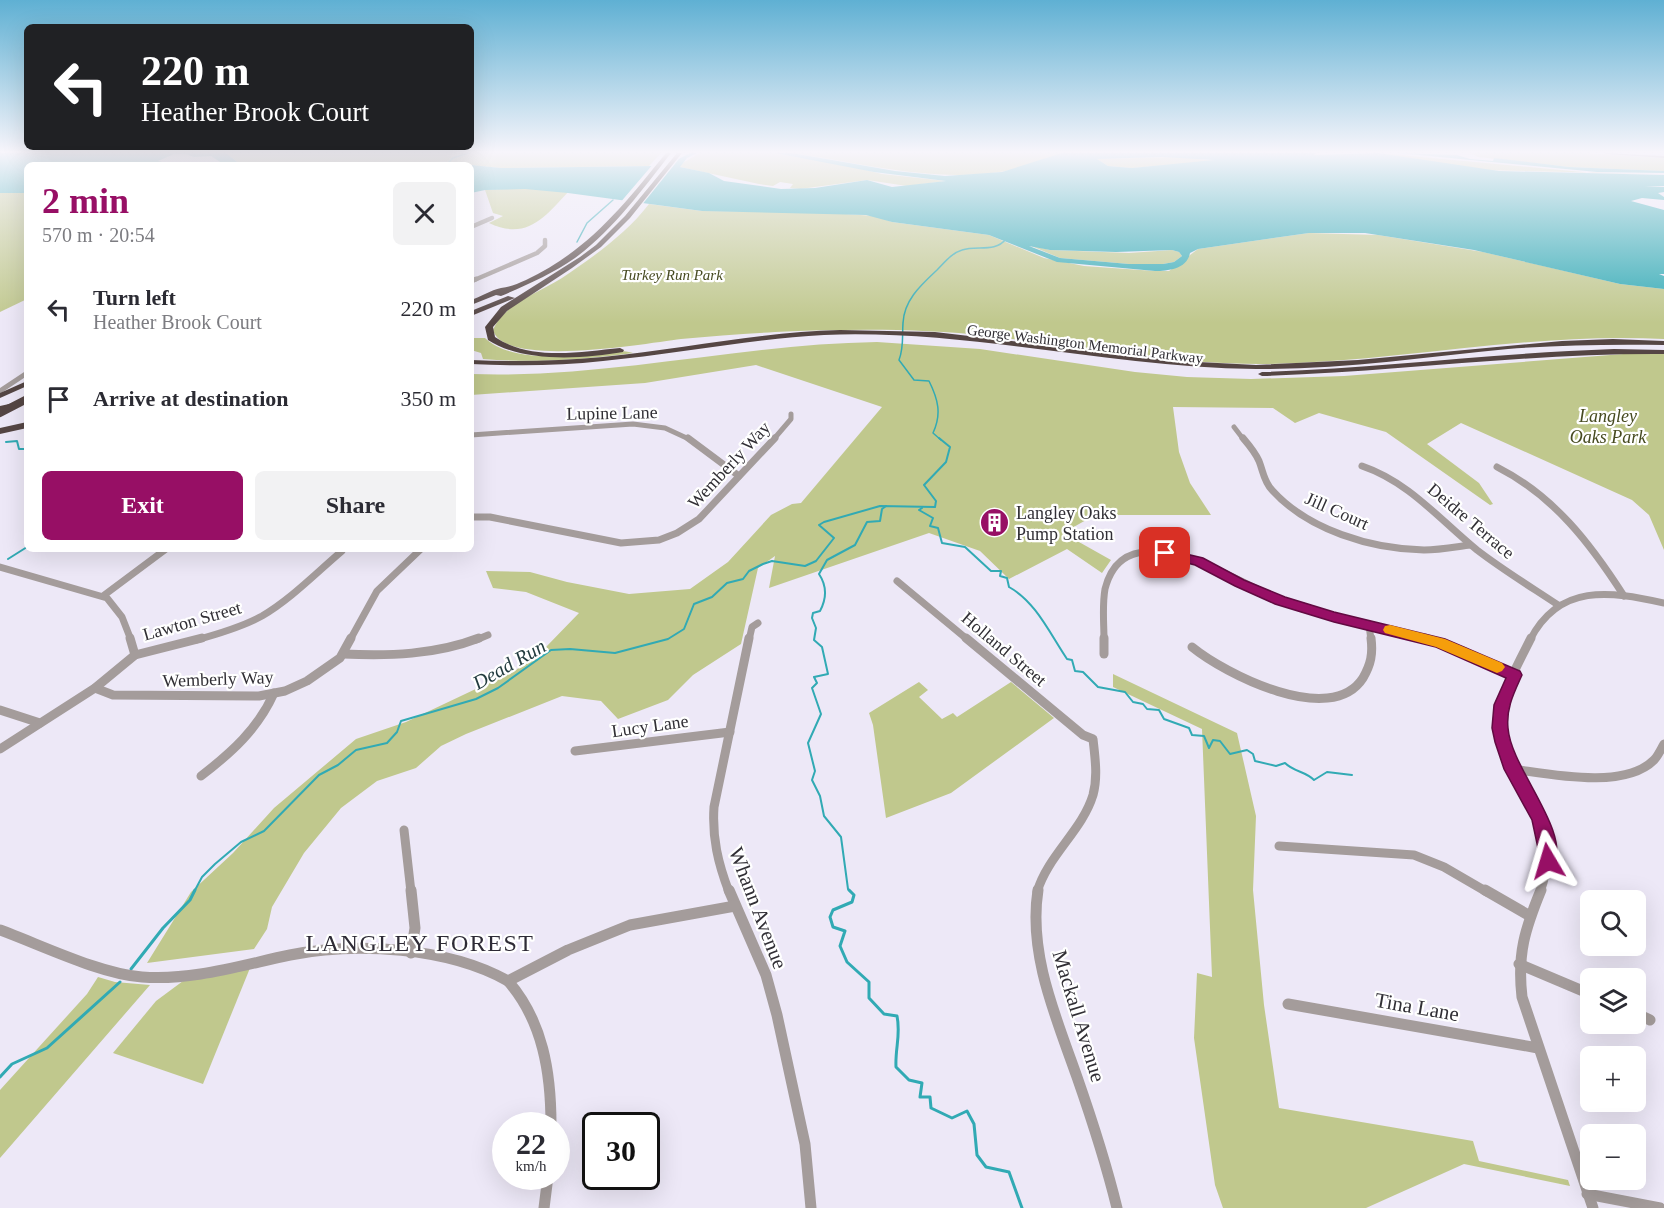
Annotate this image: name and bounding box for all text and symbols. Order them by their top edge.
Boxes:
icon: left [42,48,120,126]
text: 220 m [141,48,250,94]
text: Heather Brook Court [141,97,369,127]
text: 2 min [42,181,129,221]
button: close [393,182,456,245]
text: 570 m · 20:54 [42,224,155,246]
park label: Turkey Run Park [621,267,723,283]
text: Turn left [93,285,176,310]
icon: left [42,293,75,326]
text: 220 m [400,296,456,321]
text: Heather Brook Court [93,311,262,333]
street label: George Washington Memorial Parkway [966,322,1204,366]
icon: arrive [42,383,75,416]
text: Arrive at destination [93,386,289,411]
text: 350 m [400,386,456,411]
street label: Lupine Lane [566,402,658,424]
park label: Langley Oaks Park [1570,406,1647,447]
street label: Wemberly Way [684,418,774,512]
button: Exit [42,471,243,540]
button: Share [255,471,456,540]
street label: Deidre Terrace [1424,479,1518,563]
street label: Jill Court [1302,488,1372,534]
place label: Langley Oaks Pump Station [1016,503,1116,544]
building icon: Langley Oaks Pump Station [979,507,1011,539]
pin [1139,527,1190,578]
icon: arrive [1148,536,1181,569]
street label: Lawton Street [140,597,244,645]
street label: Holland Street [958,608,1050,690]
water label: Dead Run [468,634,549,694]
street label: Wemberly Way [162,667,274,691]
street label: Lucy Lane [610,711,690,741]
position arrow [1516,829,1580,893]
street label: Whann Avenue [724,844,792,972]
map controls [1580,890,1646,1190]
button: search [1580,890,1646,956]
district label: LANGLEY FOREST [306,930,534,956]
street label: Mackall Avenue [1048,947,1110,1085]
button: layers [1580,968,1646,1034]
street label: Tina Lane [1373,988,1461,1026]
button: + [1580,1046,1646,1112]
speed limit sign: 30 [582,1112,660,1190]
button: − [1580,1124,1646,1190]
text: 22 [516,1127,546,1160]
text: km/h [516,1158,546,1174]

